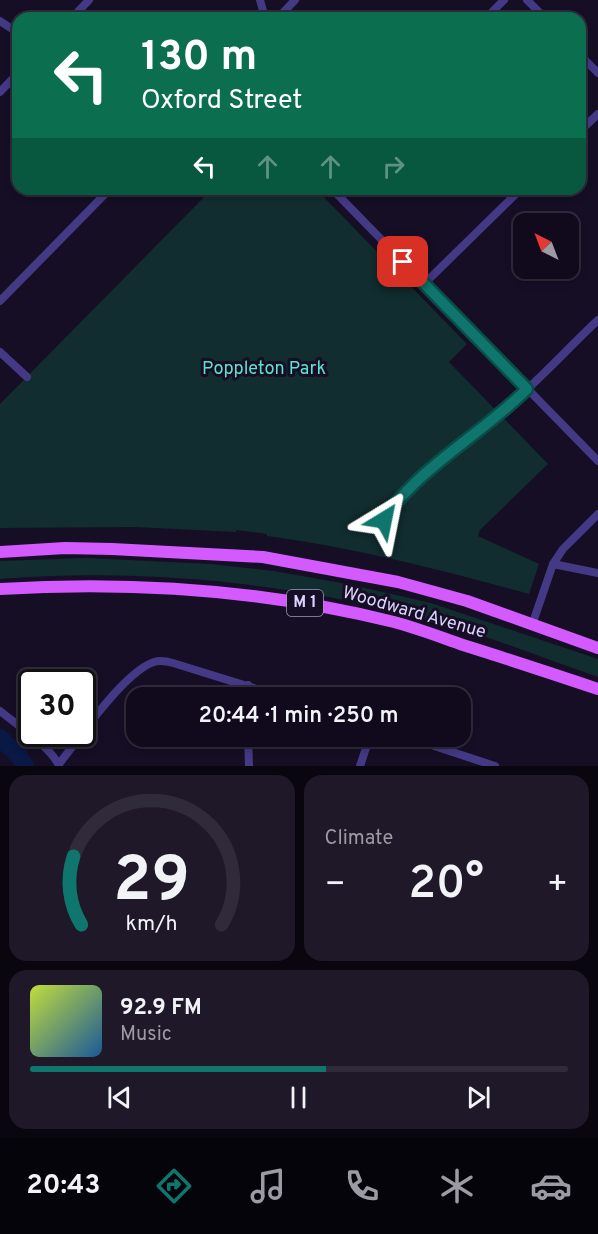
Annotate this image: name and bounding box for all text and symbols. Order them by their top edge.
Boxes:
text: 130 m [141,32,257,85]
icon: left [42,36,120,114]
text: Oxford Street [141,84,303,118]
icon: left [188,150,221,183]
icon: ahead [251,150,284,183]
icon: ahead [314,150,347,183]
icon: right [377,150,410,183]
north arrow [513,213,579,279]
map controls [513,213,579,279]
pin [377,236,428,287]
icon: arrive [386,245,419,278]
park label: Poppleton Park [202,358,326,381]
position arrow [352,488,416,552]
street label: Woodward Avenue [340,582,488,644]
road number: M 1 [287,590,323,616]
speed limit sign: 30 [18,669,96,747]
text: 20:44 · 1 min · 250 m [198,703,399,730]
text: Climate [325,826,393,852]
text: 29 [113,844,190,923]
text: 20° [408,857,484,914]
text: − [325,865,346,907]
text: + [547,865,568,907]
text: km/h [126,911,178,938]
text: 92.9 FM [120,995,202,1022]
text: Music [120,1022,172,1048]
icon: previous [103,1081,136,1114]
icon: pause [282,1081,315,1114]
icon: next [462,1081,495,1114]
icon: directions [153,1165,195,1207]
icon: music [247,1165,289,1207]
icon: phone [341,1165,383,1207]
icon: climate [436,1165,478,1207]
icon: car [530,1165,572,1207]
text: 20:43 [26,1169,100,1203]

